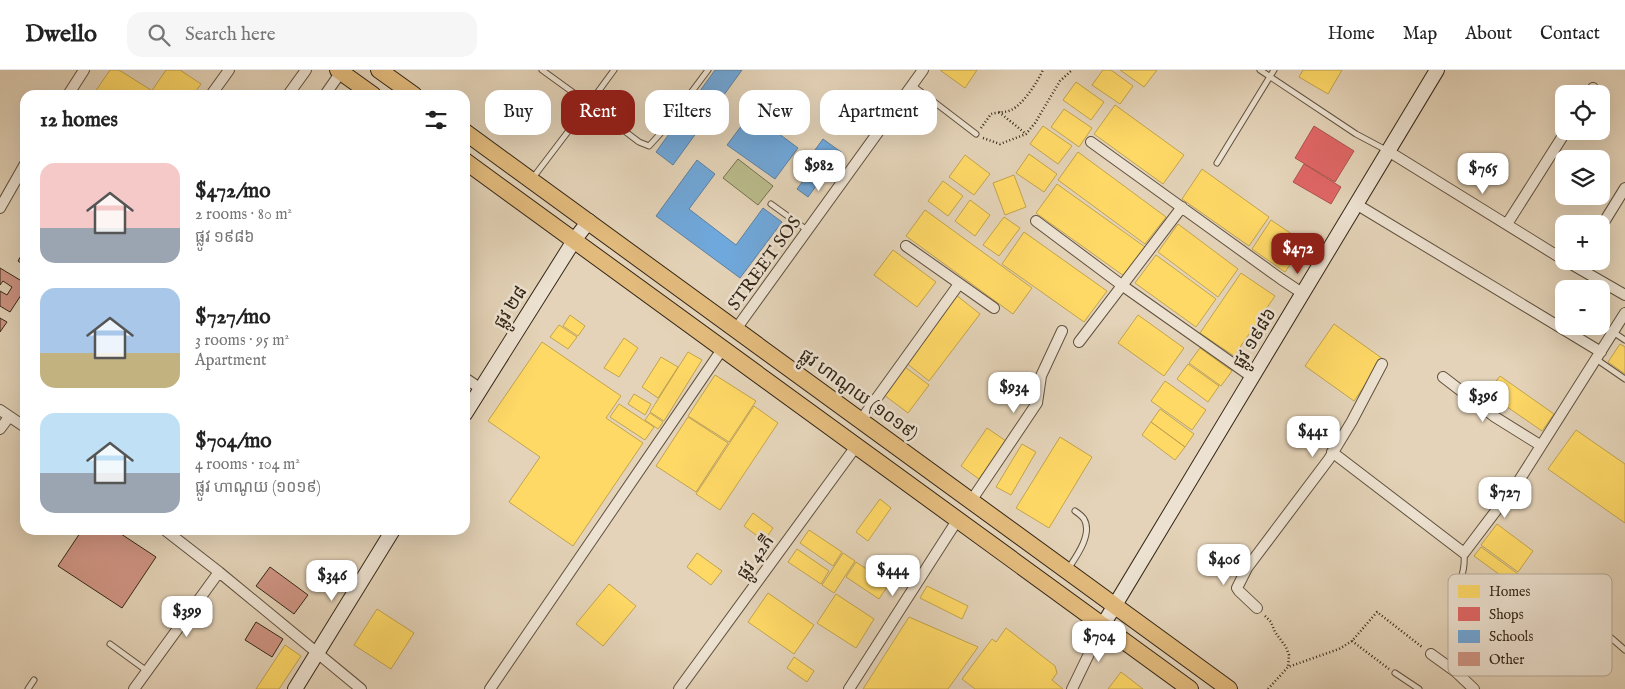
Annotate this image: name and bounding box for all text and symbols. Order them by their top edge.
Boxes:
search box [127,12,477,57]
text: Dwello [25,19,97,50]
icon: search [145,21,173,49]
text: Search here [185,23,275,47]
text: Home [1328,23,1375,46]
text: Map [1403,23,1437,46]
text: About [1465,23,1512,46]
text: Contact [1540,23,1600,46]
map controls [1555,85,1610,335]
button: locate [1555,85,1610,140]
chip: Buy [485,90,551,135]
chip: Rent [561,90,635,135]
chip: Filters [645,90,729,135]
chip: New [739,90,810,135]
chip: Apartment [820,90,937,135]
icon: filters [422,106,450,134]
text: 12 homes [40,107,118,134]
pin: $982 [789,150,849,192]
button: layers [1555,150,1610,205]
pin: $765 [1453,152,1513,195]
text: $982 [804,156,834,176]
text: $765 [1469,159,1497,179]
text: $472/mo [195,178,271,205]
icon: home [80,183,140,243]
text: 2 rooms · 80 m² [195,205,292,225]
street label: STREET SOS [723,212,807,316]
button: + [1555,215,1610,270]
text: ផ្លូវ ១៩៨៦ [195,228,255,248]
pin: $472 [1268,232,1328,275]
text: $472 [1282,239,1314,259]
button: − [1555,280,1610,335]
street label: ផ្លូវ ២៨ [489,282,536,335]
text: $727/mo [195,304,271,331]
street label: ផ្លូវ ១៩៨៦ [1228,304,1285,375]
icon: home [80,308,140,368]
text: 3 rooms · 95 m² [195,331,289,351]
street label: ផ្លូវ ហាណូយ (១០១៩) [792,344,922,449]
text: Apartment [195,351,266,371]
pin: $934 [984,372,1044,414]
text: $934 [999,378,1029,398]
pin: $396 [1453,380,1513,423]
text: $396 [1469,387,1497,407]
pin: $441 [1283,416,1343,458]
text: $441 [1298,422,1328,442]
text: $704/mo [195,428,272,455]
icon: home [80,433,140,493]
text: 4 rooms · 104 m² [195,455,300,475]
pin: $727 [1475,476,1535,519]
text: ផ្លូវ ហាណូយ (១០១៩) [195,478,321,498]
text: $727 [1489,483,1521,503]
street label: ផ្លូវ 42ភី [732,531,783,587]
pin: $406 [1194,544,1254,586]
text: $406 [1208,550,1240,570]
pin: $444 [863,554,923,597]
pin: $346 [302,560,362,602]
text: $444 [877,561,909,581]
text: $346 [317,566,347,586]
legend [1448,574,1612,676]
text: Homes [1489,583,1531,601]
pin: $399 [157,596,217,638]
text: $399 [173,602,201,622]
text: Shops [1489,606,1524,624]
pin: $704 [1069,620,1129,663]
text: $704 [1083,627,1115,647]
text: Schools [1489,628,1533,646]
text: Other [1489,651,1524,669]

